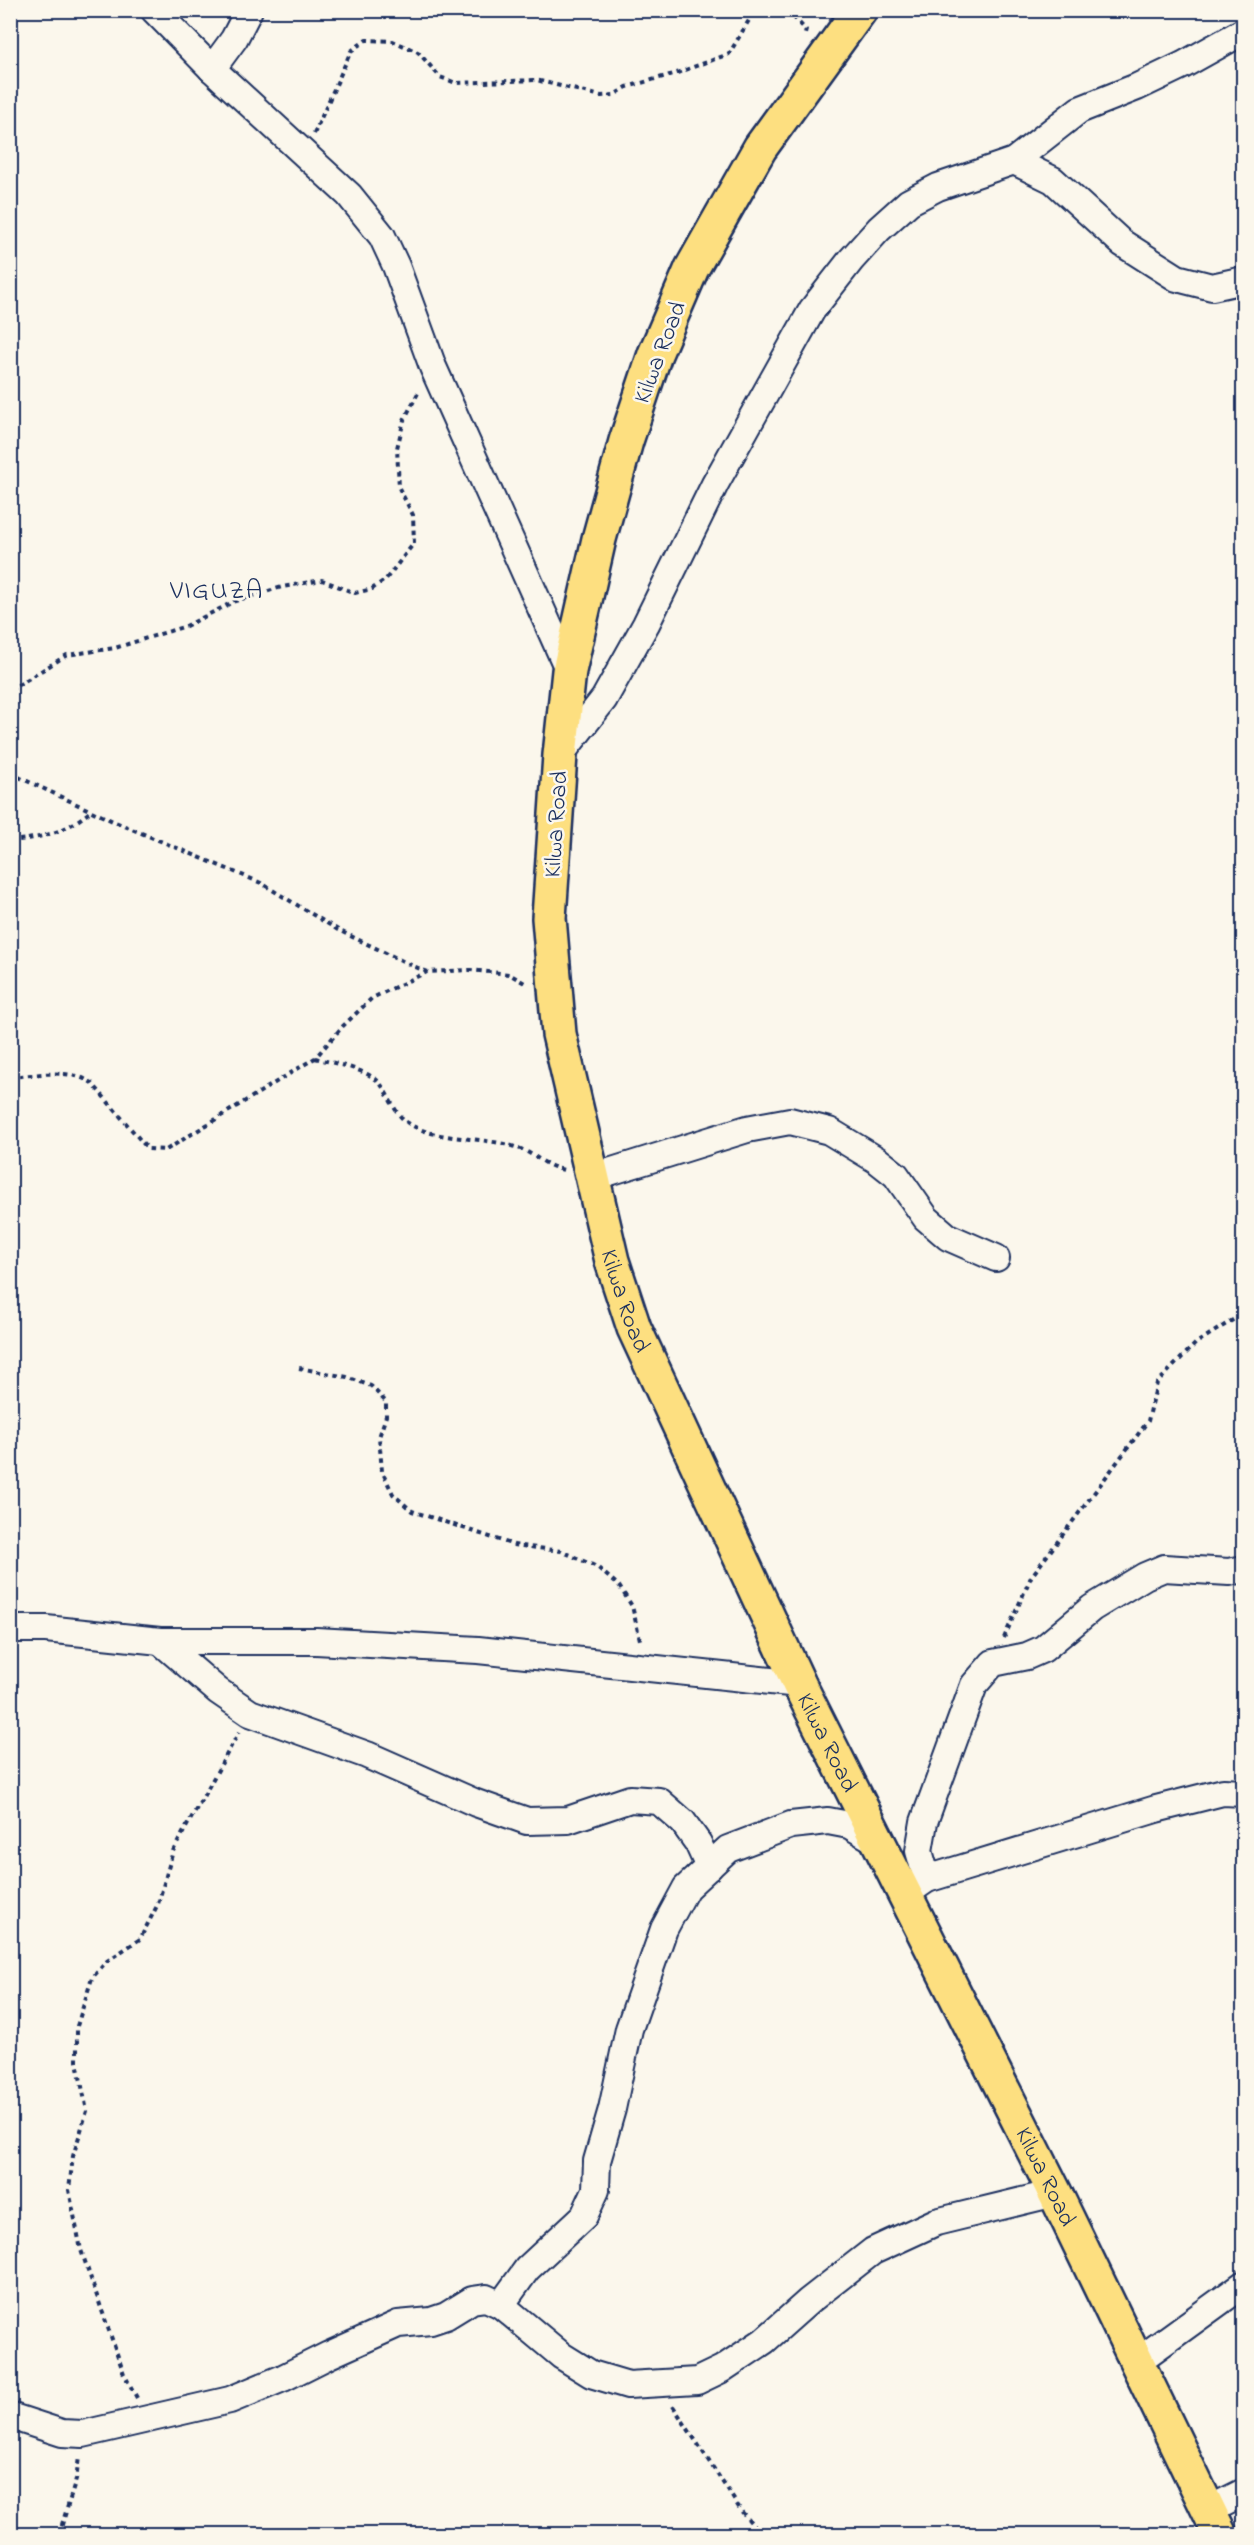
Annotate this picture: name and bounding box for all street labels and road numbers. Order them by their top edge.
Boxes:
street label: Kilwa Road [626,296,697,409]
street label: Kilwa Road [536,769,579,879]
street label: Kilwa Road [590,1246,658,1359]
street label: Kilwa Road [786,1688,866,1799]
street label: Kilwa Road [1005,2122,1084,2233]

